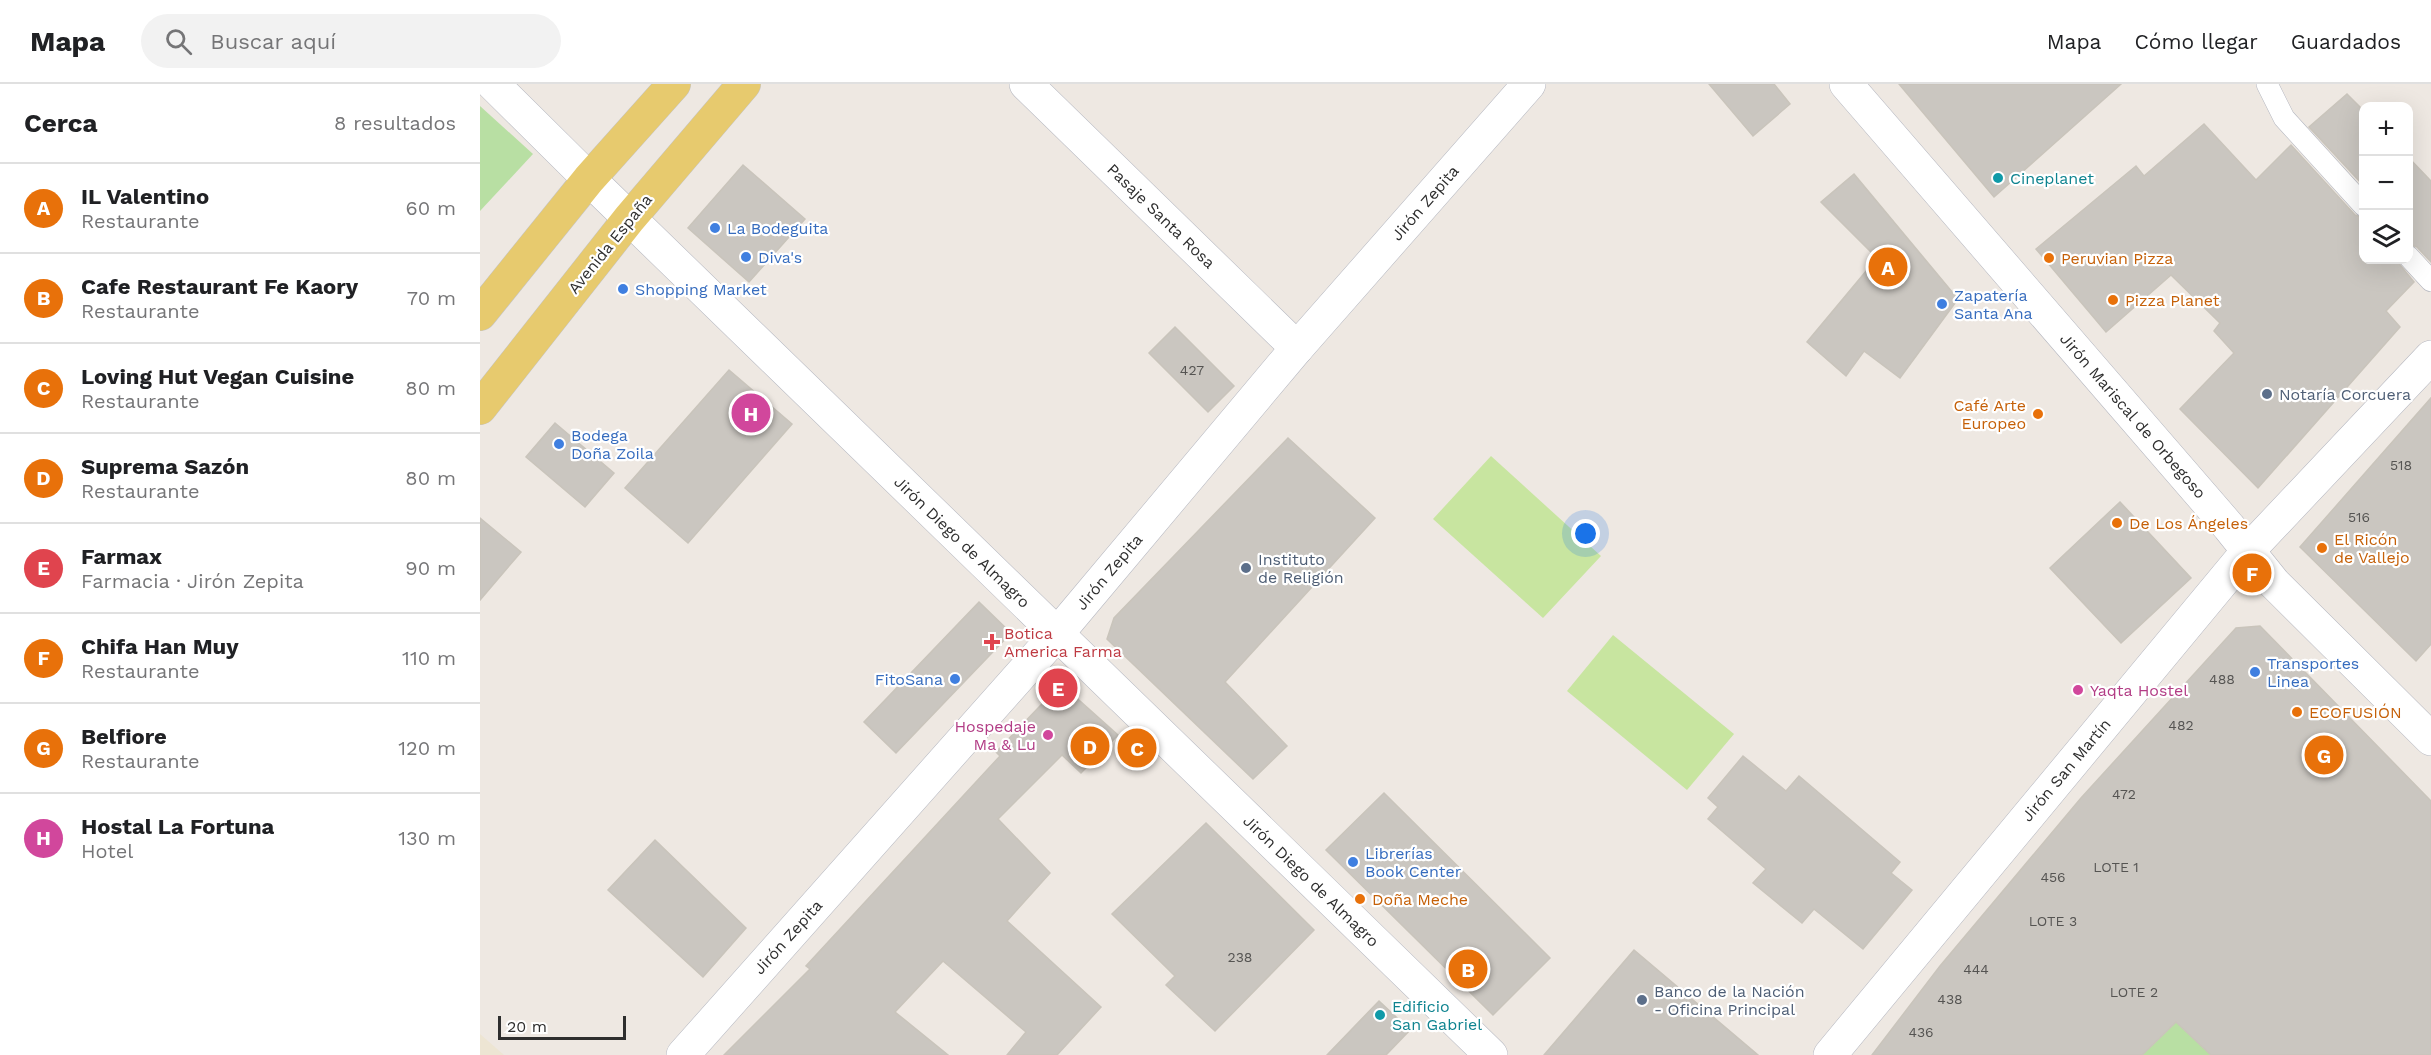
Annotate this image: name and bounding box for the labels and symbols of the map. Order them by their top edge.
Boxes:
street label: Pasaje Santa Rosa [1103,160,1219,272]
street label: Jirón Zepita [1387,162,1463,244]
place label: Cineplanet [2010,169,2094,188]
marker: Cineplanet [1991,171,2005,185]
street label: Avenida España [564,190,656,298]
place label: La Bodeguita [727,219,828,238]
marker: La Bodeguita [708,221,722,235]
pin: A [1868,244,1908,290]
place label: Diva's [758,248,802,267]
place label: Peruvian Pizza [2061,249,2173,268]
marker: Diva's [739,250,753,264]
marker: Peruvian Pizza [2042,251,2056,265]
place label: Shopping Market [635,280,767,299]
marker: Shopping Market [616,282,630,296]
place label: Zapatería Santa Ana [1954,286,2033,323]
place label: Pizza Planet [2125,291,2220,310]
marker: Pizza Planet [2106,293,2120,307]
marker: Zapatería Santa Ana [1935,297,1949,311]
street label: Jirón Mariscal de Orbegoso [2056,330,2210,502]
house number: 427 [1180,362,1204,378]
place label: Notaría Corcuera [2279,385,2411,404]
marker: Notaría Corcuera [2260,387,2274,401]
pin: H [732,390,770,436]
place label: Café Arte Europeo [1953,396,2026,433]
marker: Café Arte Europeo [2031,407,2045,421]
place label: Bodega Doña Zoila [571,426,654,463]
marker: Bodega Doña Zoila [552,437,566,451]
house number: 518 [2390,457,2412,473]
street label: Jirón Diego de Almagro [890,472,1034,612]
house number: 516 [2348,509,2370,525]
place label: De Los Ángeles [2129,514,2248,533]
marker: De Los Ángeles [2110,516,2124,530]
your location [1571,519,1600,548]
street label: Jirón Zepita [1072,530,1146,614]
place label: El Ricón de Vallejo [2334,530,2410,567]
marker: El Ricón de Vallejo [2315,541,2329,555]
place label: Instituto de Religión [1258,550,1344,587]
pin: F [2232,550,2272,596]
marker: Instituto de Religión [1239,561,1253,575]
place label: Botica America Farma [1004,624,1122,661]
marker: Botica America Farma [985,635,999,649]
place label: Transportes Linea [2267,654,2359,691]
marker: Transportes Linea [2248,665,2262,679]
pin: E [1038,666,1078,710]
place label: FitoSana [875,670,943,689]
house number: 488 [2209,671,2235,687]
marker: FitoSana [948,672,962,686]
place label: Yaqta Hostel [2090,681,2188,700]
marker: Yaqta Hostel [2071,683,2085,697]
place label: ECOFUSIÓN [2309,703,2402,722]
marker: ECOFUSIÓN [2290,705,2304,719]
street label: Jirón San Martín [2017,715,2115,825]
place label: Hospedaje Ma & Lu [955,717,1036,754]
house number: 482 [2168,717,2194,733]
pin: D [1070,724,1110,768]
pin: C [1118,726,1156,770]
marker: Hospedaje Ma & Lu [1041,728,1055,742]
pin: G [2304,732,2344,778]
house number: 472 [2112,786,2136,802]
street label: Jirón Diego de Almagro [1239,811,1383,951]
place label: Librerías Book Center [1365,844,1462,881]
marker: Librerías Book Center [1346,855,1360,869]
house number: LOTE 1 [2093,859,2139,875]
house number: 456 [2040,869,2066,885]
place label: Doña Meche [1372,890,1468,909]
marker: Doña Meche [1353,892,1367,906]
street label: Jirón Zepita [750,896,826,978]
house number: LOTE 3 [2029,913,2077,929]
pin: B [1448,946,1488,992]
house number: 238 [1228,949,1252,965]
house number: 444 [1963,961,1989,977]
place label: Banco de la Nación - Oficina Principal [1654,982,1805,1019]
house number: LOTE 2 [2110,984,2158,1000]
house number: 438 [1937,991,1963,1007]
marker: Banco de la Nación - Oficina Principal [1635,993,1649,1007]
place label: Edificio San Gabriel [1392,997,1482,1034]
marker: Edificio San Gabriel [1373,1008,1387,1022]
scale bar [498,1013,626,1040]
house number: 436 [1908,1024,1934,1040]

